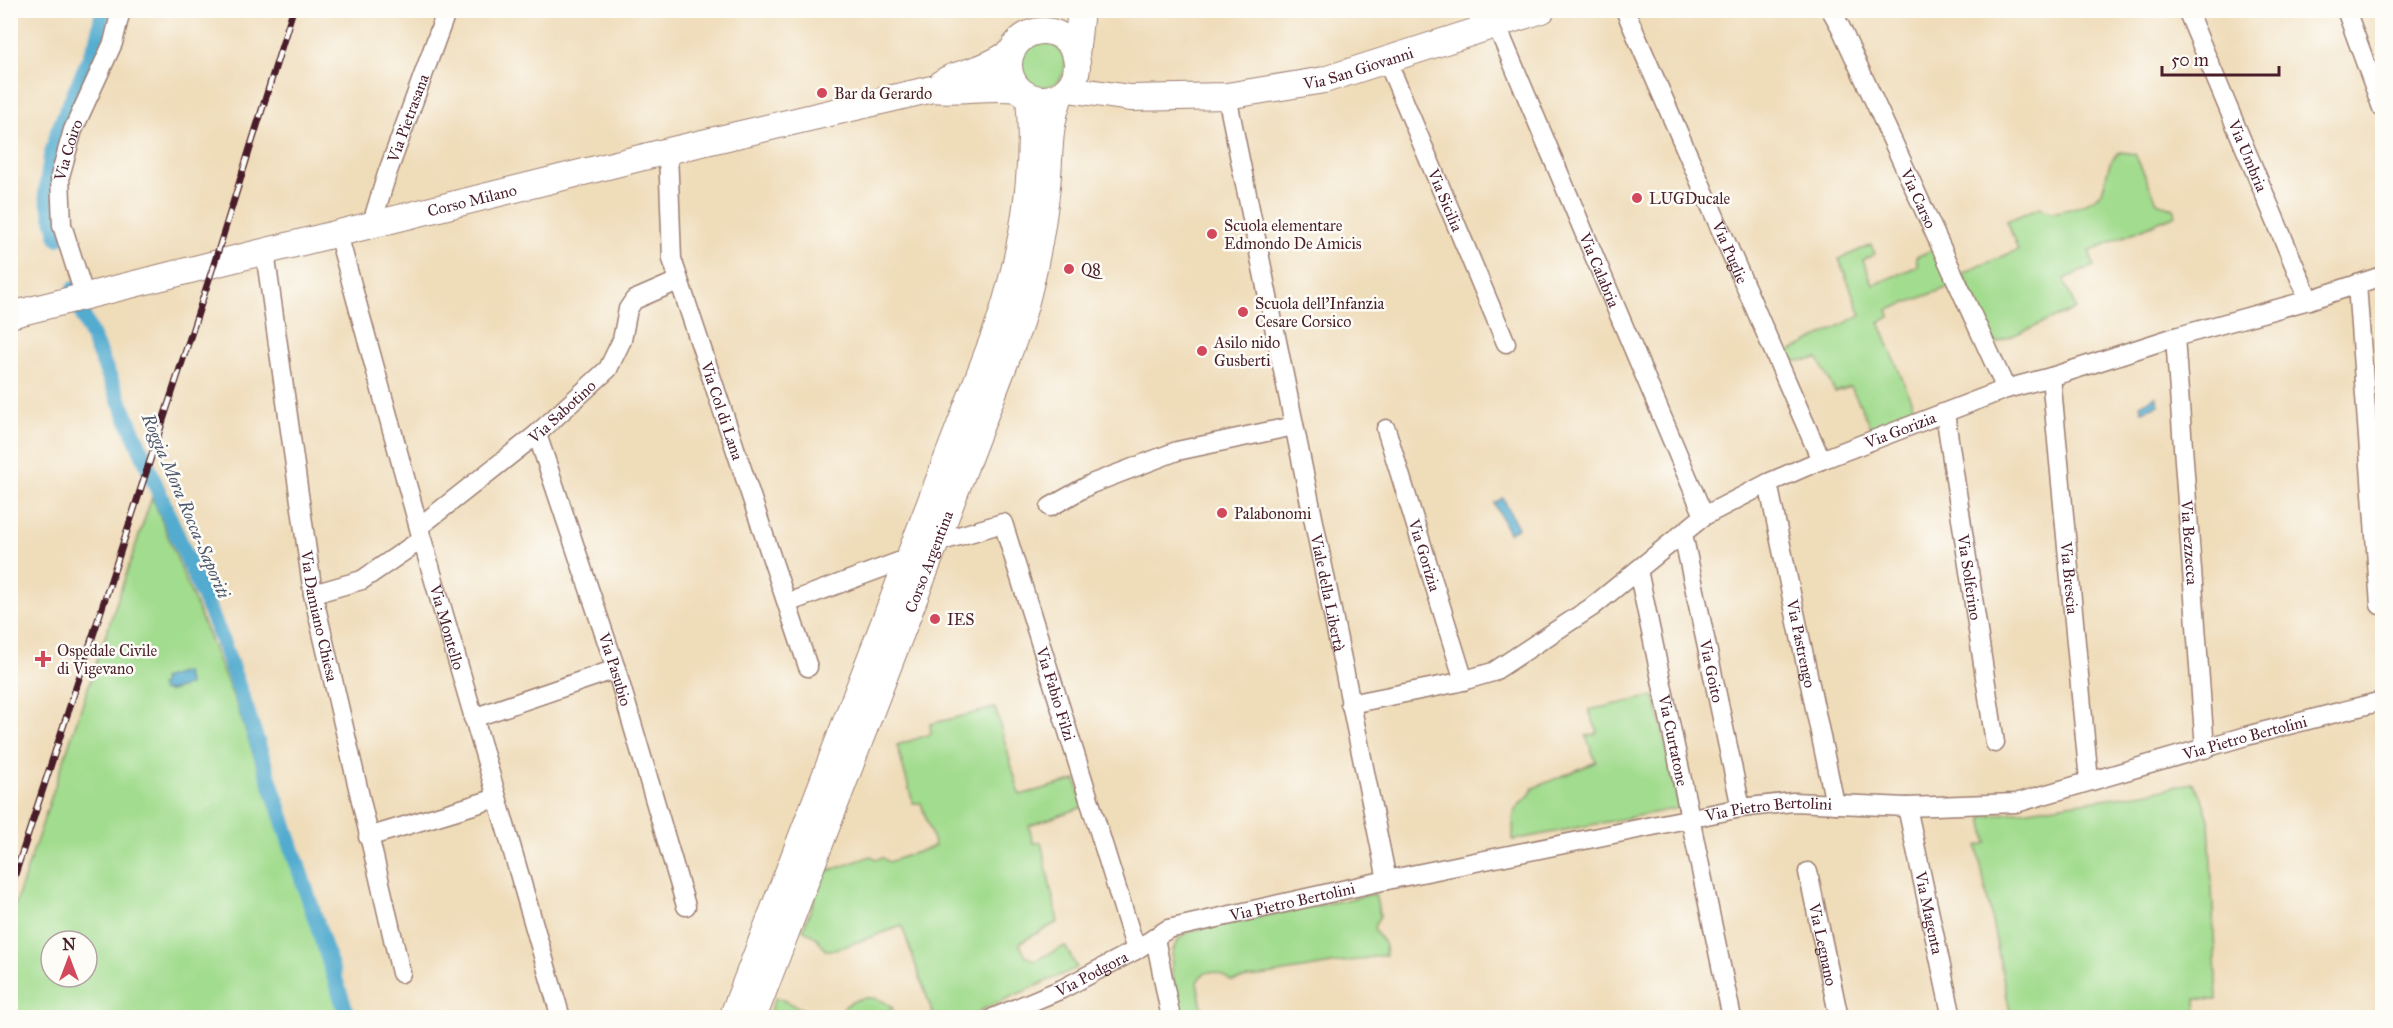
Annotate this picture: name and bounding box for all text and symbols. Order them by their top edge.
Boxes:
scale bar [2162,39,2279,77]
street label: Via San Giovanni [1301,43,1416,93]
text: 50 m [2171,49,2209,71]
street label: Via Pietrasana [383,71,433,166]
place label: Bar da Gerardo [834,84,932,103]
marker: Bar da Gerardo [815,86,829,100]
street label: Via Coiro [50,116,87,184]
street label: Via Umbria [2224,116,2271,195]
street label: Via Sicilia [1423,165,1467,234]
street label: Via Carso [1896,165,1940,231]
street label: Corso Milano [425,180,519,221]
place label: LUGDucale [1649,189,1731,208]
marker: LUGDucale [1630,191,1644,205]
place label: Scuola elementare Edmondo De Amicis [1224,216,1362,253]
street label: Via Puglie [1708,217,1752,287]
marker: Scuola elementare Edmondo De Amicis [1205,227,1219,241]
street label: Via Calabria [1575,229,1624,311]
place label: Q8 [1081,260,1104,279]
marker: Q8 [1062,262,1076,276]
place label: Scuola dell'Infanzia Cesare Corsico [1255,294,1385,331]
marker: Scuola dell'Infanzia Cesare Corsico [1236,305,1250,319]
place label: Asilo nido Gusberti [1213,333,1280,370]
marker: Asilo nido Gusberti [1195,344,1209,358]
street label: Via Col di Lana [697,358,747,463]
street label: Via Sabotino [524,376,600,448]
street label: Via Gorizia [1861,408,1939,453]
water label: Roggia Mora Rocca-Saporiti [136,409,235,602]
street label: Via Bezzecca [2177,499,2202,586]
place label: Palabonomi [1234,504,1312,523]
marker: Palabonomi [1215,506,1229,520]
street label: Corso Argentina [901,508,957,615]
street label: Via Gorizia [1404,516,1445,594]
street label: Viale della Libertà [1306,532,1349,653]
street label: Via Solferino [1953,532,1985,621]
street label: Via Brescia [2056,540,2082,615]
street label: Via Damiano Chiesa [297,548,342,684]
street label: Via Montello [425,581,468,672]
street label: Via Pastrengo [1782,597,1819,690]
place label: IES [947,610,975,629]
marker: IES [928,612,942,626]
street label: Via Pasubio [594,629,635,708]
street label: Via Goito [1695,637,1727,704]
place label: Ospedale Civile di Vigevano [57,641,157,679]
street label: Via Fabio Filzi [1032,644,1079,744]
marker: Ospedale Civile di Vigevano [34,650,52,668]
street label: Via Curtatone [1654,692,1692,788]
street label: Via Pietro Bertolini [2180,712,2310,764]
street label: Via Pietro Bertolini [1703,793,1833,825]
street label: Via Magenta [1911,869,1947,956]
street label: Via Pietro Bertolini [1227,878,1357,925]
street label: Via Legnano [1805,900,1841,988]
north arrow [39,929,99,989]
text: N [62,935,76,954]
street label: Via Podgora [1052,947,1131,1001]

